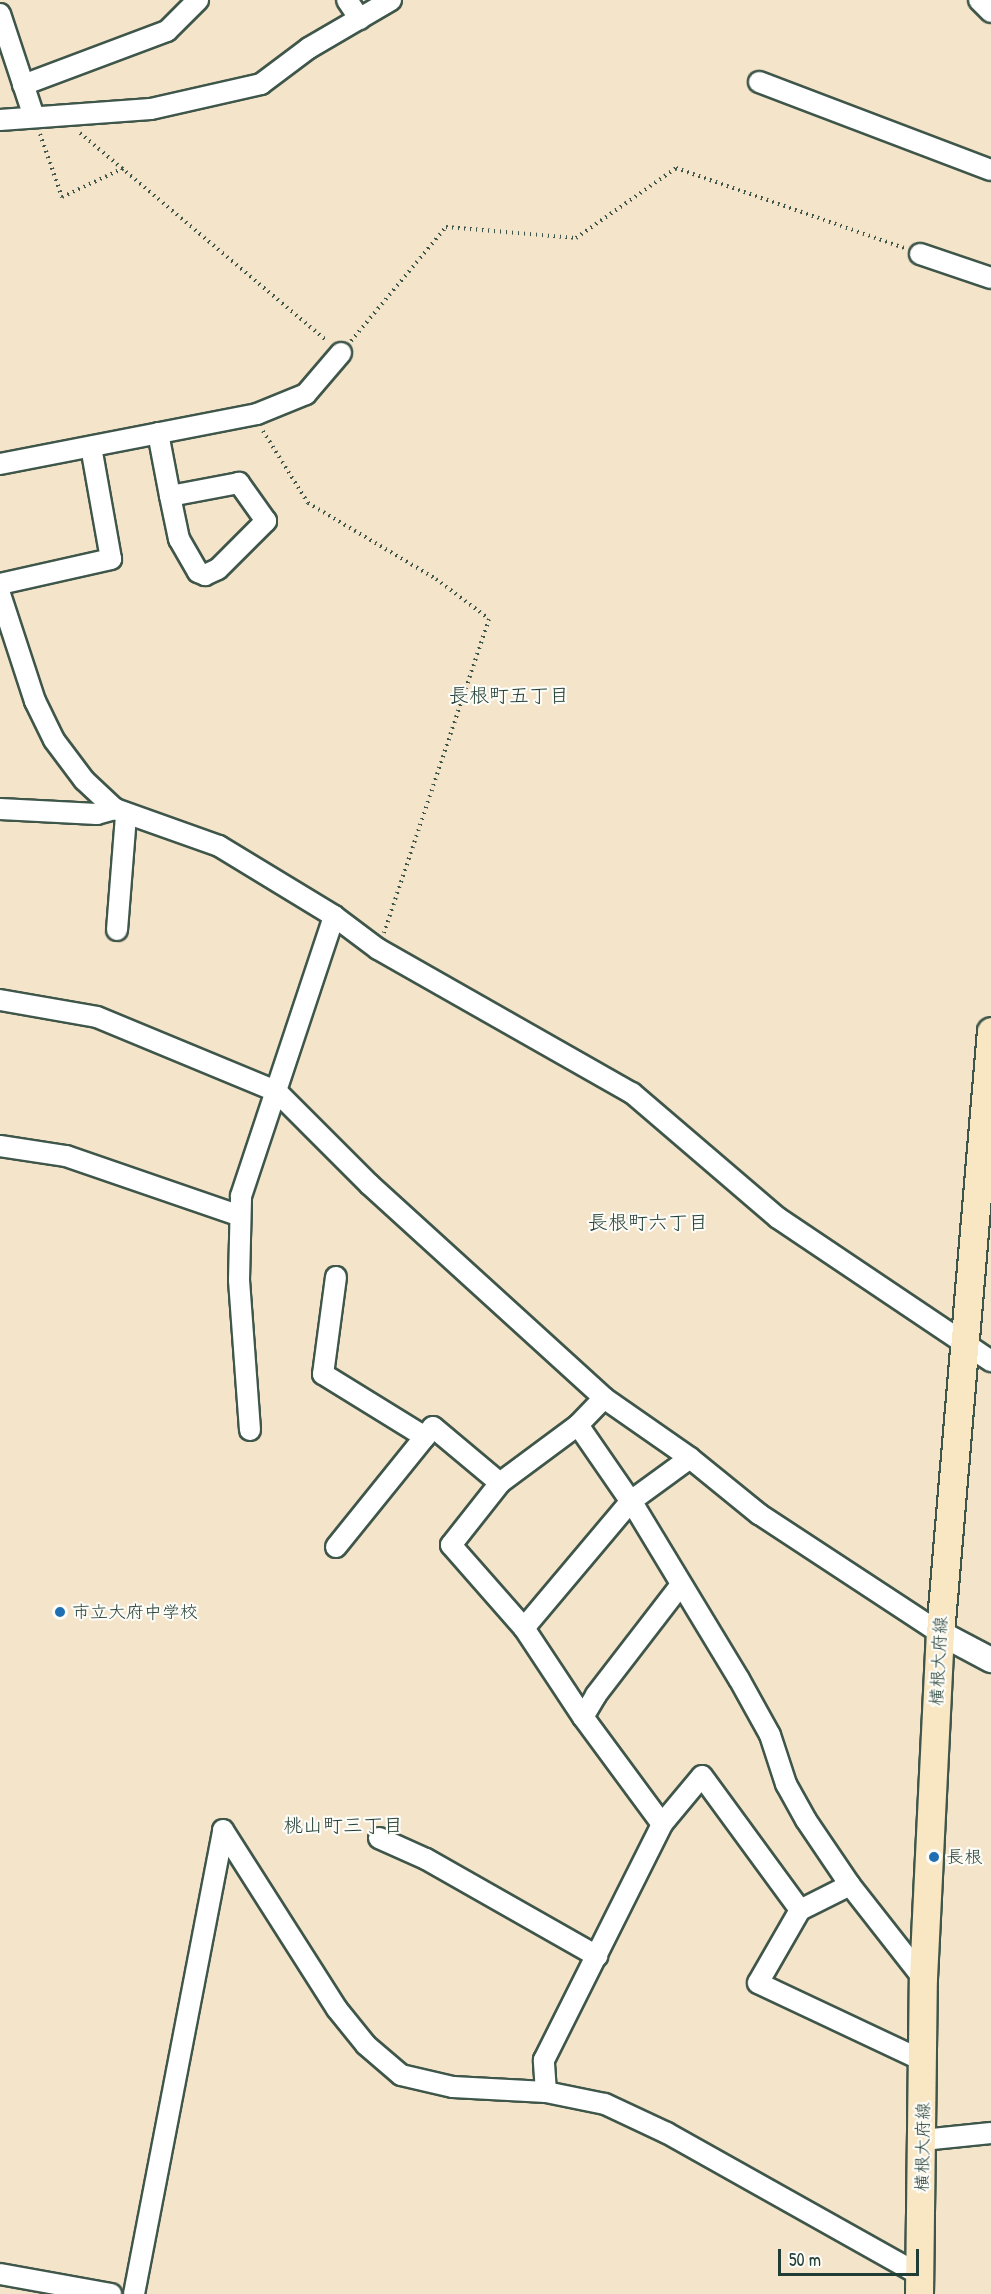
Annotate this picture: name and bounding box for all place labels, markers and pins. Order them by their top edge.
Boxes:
place label: 市立大府中学校 [72,1601,198,1623]
marker: 市立大府中学校 [53,1605,67,1619]
place label: 長根 [946,1846,982,1868]
marker: 長根 [927,1850,941,1864]

